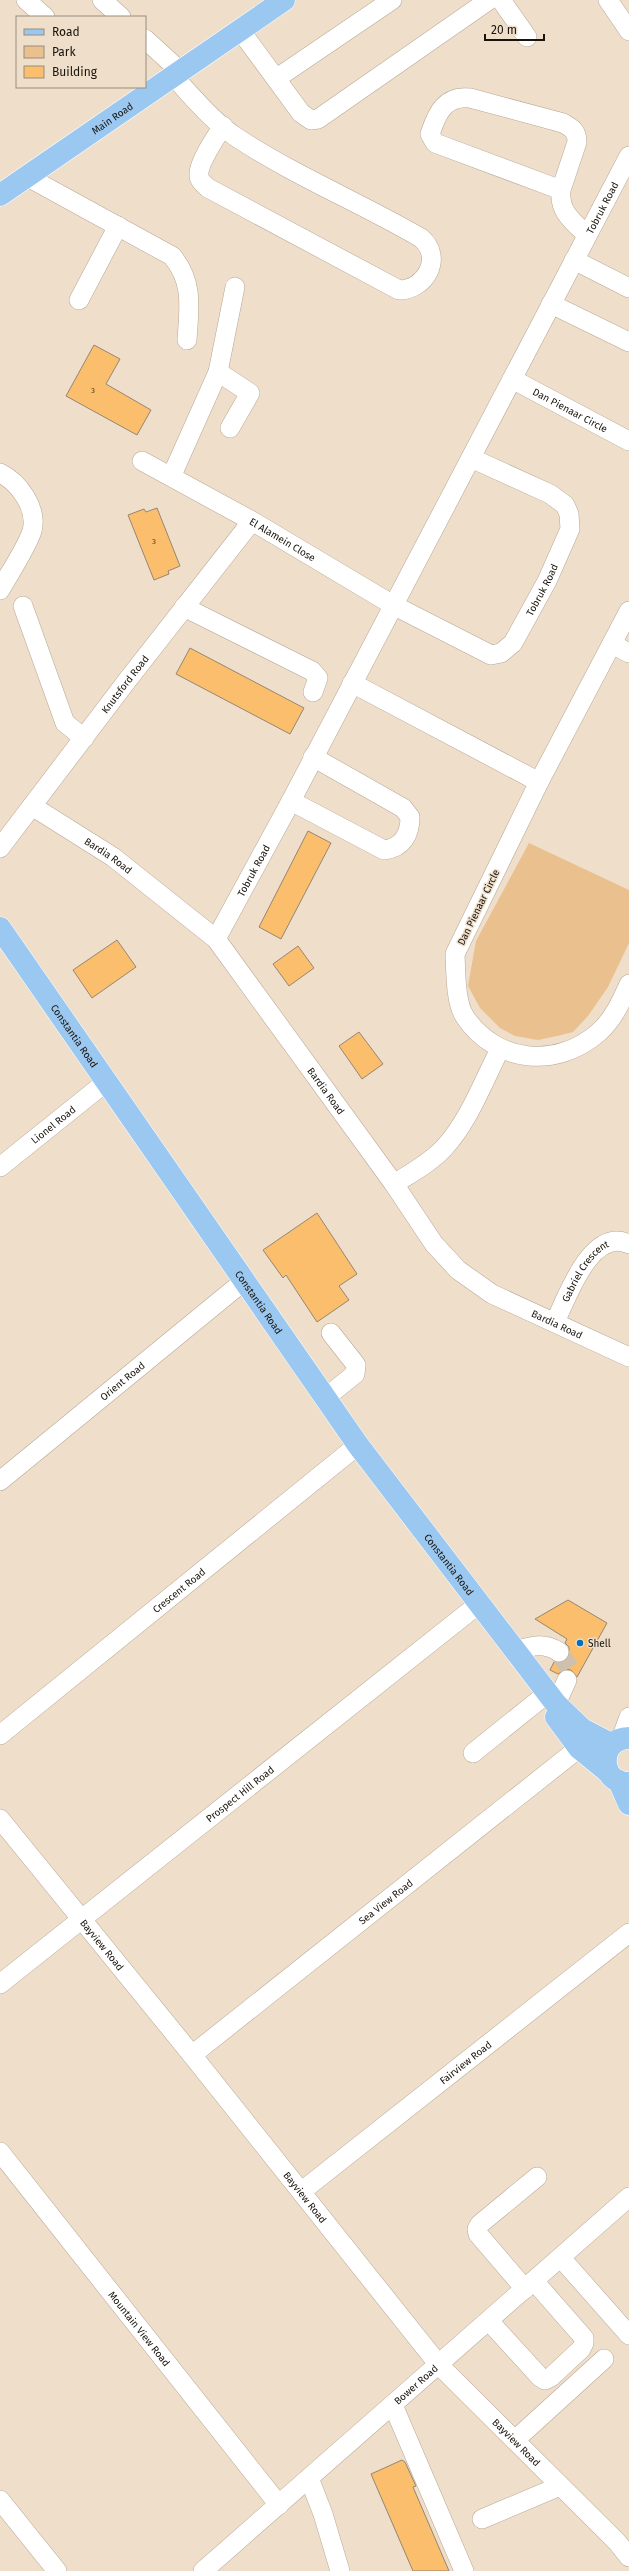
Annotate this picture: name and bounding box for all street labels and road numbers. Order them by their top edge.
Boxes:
street label: Main Road [90,100,136,137]
street label: Tobruk Road [584,180,621,236]
street label: Dan Pienaar Circle [530,386,609,435]
street label: El Alamein Close [247,516,317,564]
street label: Tobruk Road [524,562,561,618]
street label: Knutsford Road [99,653,152,716]
street label: Bardia Road [82,836,134,877]
street label: Tobruk Road [235,843,273,899]
street label: Dan Pienaar Circle [455,868,502,947]
street label: Constantia Road [48,1002,100,1070]
street label: Bardia Road [304,1066,347,1117]
street label: Lionel Road [29,1104,78,1147]
street label: Gabriel Crescent [560,1238,611,1304]
street label: Constantia Road [232,1269,284,1337]
street label: Bardia Road [529,1308,584,1342]
street label: Orient Road [98,1360,148,1403]
street label: Constantia Road [421,1532,476,1598]
street label: Crescent Road [151,1566,208,1616]
street label: Prospect Hill Road [204,1764,277,1825]
street label: Sea View Road [357,1877,416,1927]
street label: Bayview Road [77,1917,126,1973]
street label: Fairview Road [438,2039,494,2087]
street label: Bayview Road [280,2170,329,2226]
street label: Mountain View Road [105,2289,172,2369]
street label: Bower Road [392,2363,441,2407]
street label: Bayview Road [489,2417,542,2469]

